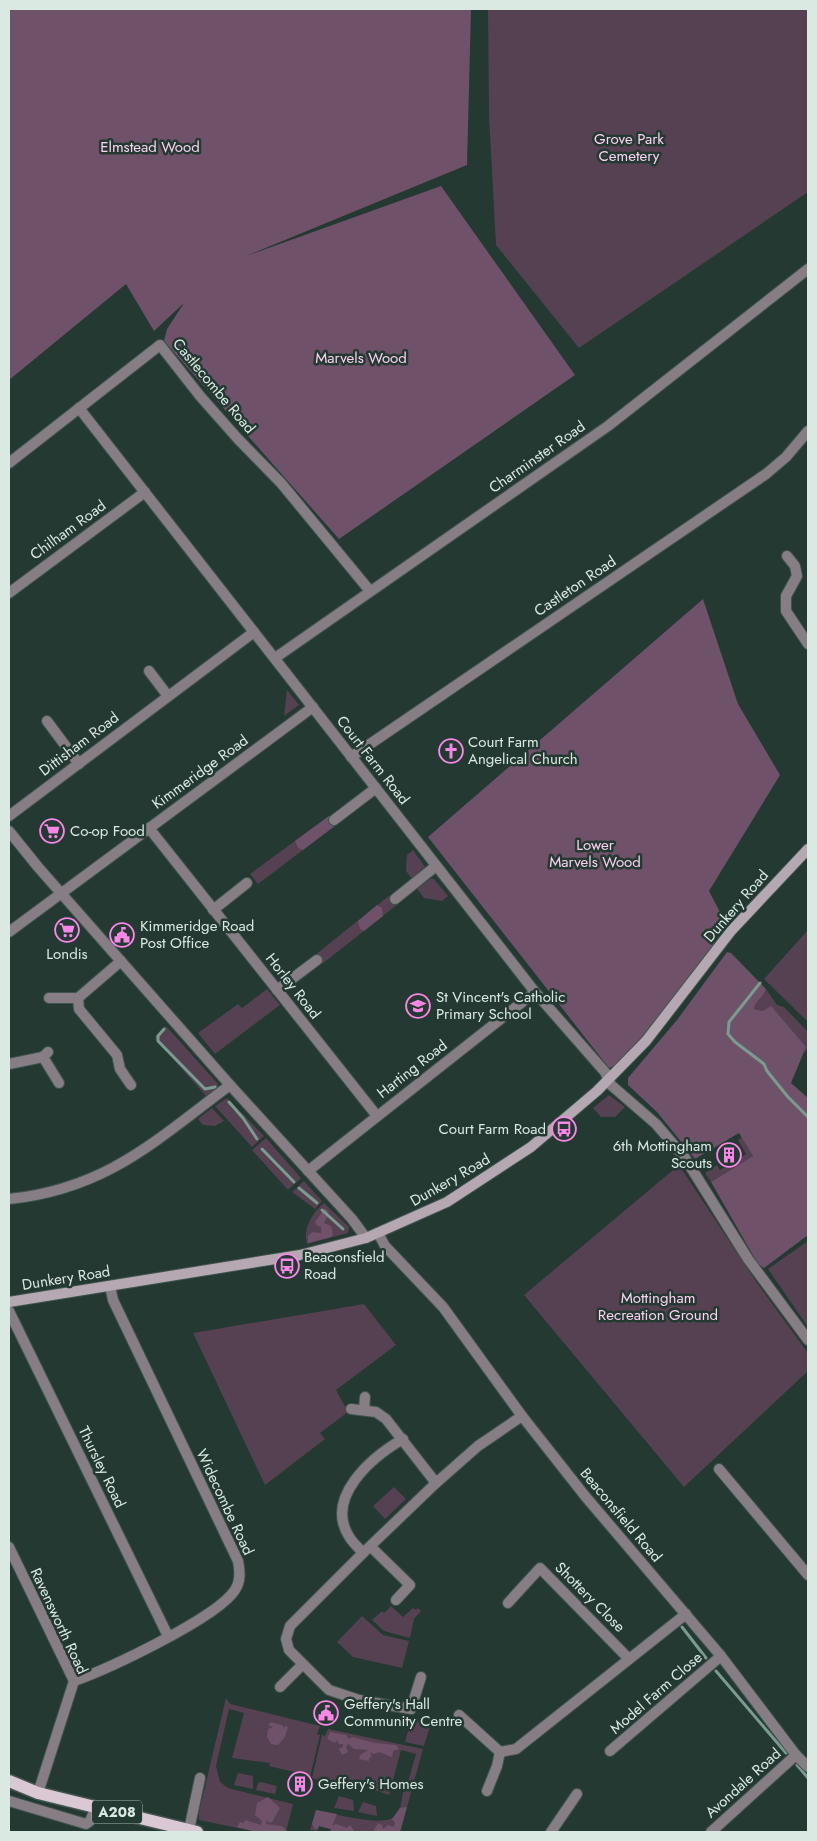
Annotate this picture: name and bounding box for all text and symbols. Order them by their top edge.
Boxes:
park label: Grove Park Cemetery [594,128,664,167]
park label: Elmstead Wood [100,136,200,158]
street label: Castlecombe Road [167,334,261,438]
park label: Marvels Wood [315,347,407,369]
street label: Charminster Road [484,415,590,499]
street label: Chilham Road [25,495,111,565]
street label: Castleton Road [530,550,620,622]
street label: Dittisham Road [34,707,124,781]
street label: Court Farm Road [331,711,415,809]
street label: Kimmeridge Road [147,730,253,814]
place label: Court Farm Angelical Church [468,731,578,770]
church icon: Court Farm Angelical Church [438,738,464,764]
supermarket icon: Co-op Food [39,818,65,844]
place label: Co-op Food [70,820,145,842]
park label: Lower Marvels Wood [549,834,641,873]
street label: Dunkery Road [698,865,774,947]
place label: Kimmeridge Road Post Office [140,915,254,954]
supermarket icon: Londis [54,917,80,943]
public building icon: Kimmeridge Road Post Office [109,922,135,948]
place label: Londis [46,943,88,965]
street label: Horley Road [260,948,326,1024]
place label: St Vincent's Catholic Primary School [436,986,565,1025]
school or university icon: St Vincent's Catholic Primary School [405,993,431,1019]
street label: Harting Road [372,1035,452,1103]
bus stop icon: Court Farm Road [551,1116,577,1142]
place label: Court Farm Road [438,1118,546,1140]
place label: 6th Mottingham Scouts [613,1135,712,1174]
building icon: 6th Mottingham Scouts [716,1142,742,1168]
street label: Dunkery Road [406,1148,494,1212]
place label: Beaconsfield Road [304,1246,385,1285]
bus stop icon: Beaconsfield Road [274,1253,300,1279]
street label: Dunkery Road [20,1260,112,1296]
park label: Mottingham Recreation Ground [598,1287,718,1326]
street label: Thursley Road [73,1422,131,1512]
street label: Widecombe Road [191,1445,259,1559]
street label: Beaconsfield Road [575,1463,667,1567]
street label: Shottery Close [550,1557,630,1637]
street label: Ravensworth Road [25,1564,93,1678]
street label: Model Farm Close [605,1647,707,1739]
place label: Geffery's Hall Community Centre [344,1693,463,1732]
public building icon: Geffery's Hall Community Centre [313,1700,339,1726]
street label: Avondale Road [700,1743,786,1823]
building icon: Geffery's Homes [287,1771,313,1797]
place label: Geffery's Homes [318,1773,424,1795]
road number: A208 [92,1800,142,1824]

